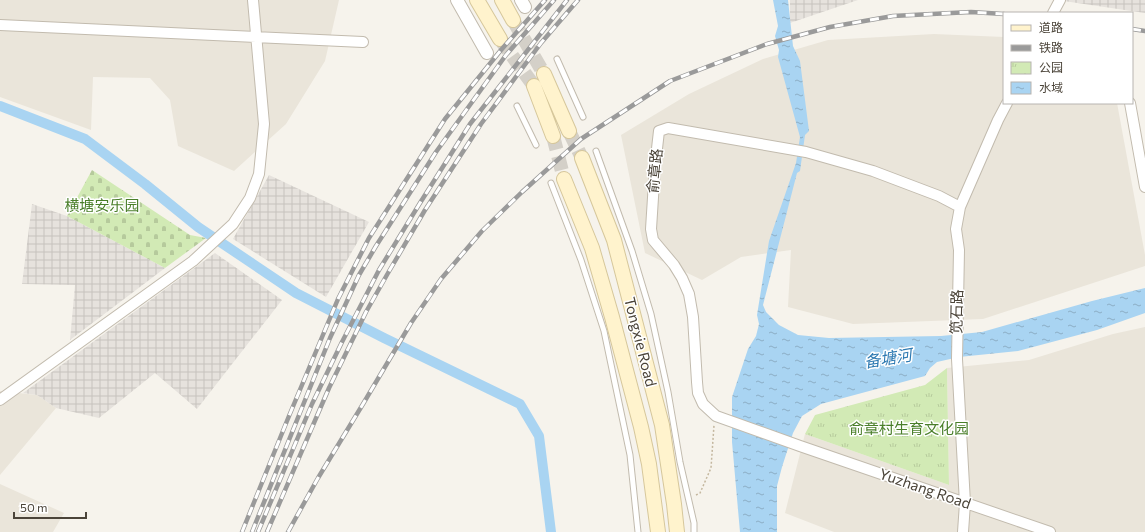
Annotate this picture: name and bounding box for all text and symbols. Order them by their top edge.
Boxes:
legend [1003,12,1133,104]
text: 道路 [1039,20,1063,34]
text: 铁路 [1039,40,1063,54]
text: 公园 [1039,60,1063,74]
text: 水域 [1039,80,1063,94]
street label: 俞章路 [643,148,665,194]
park label: 横塘安乐园 [64,196,140,214]
street label: 笕石路 [947,289,965,335]
street label: Tongxie Road [621,295,661,388]
water label: 备塘河 [863,344,916,371]
park label: 俞章村生育文化园 [849,419,969,437]
street label: Yuzhang Road [877,464,974,512]
scale bar [14,494,86,520]
text: 50 m [20,500,48,514]

